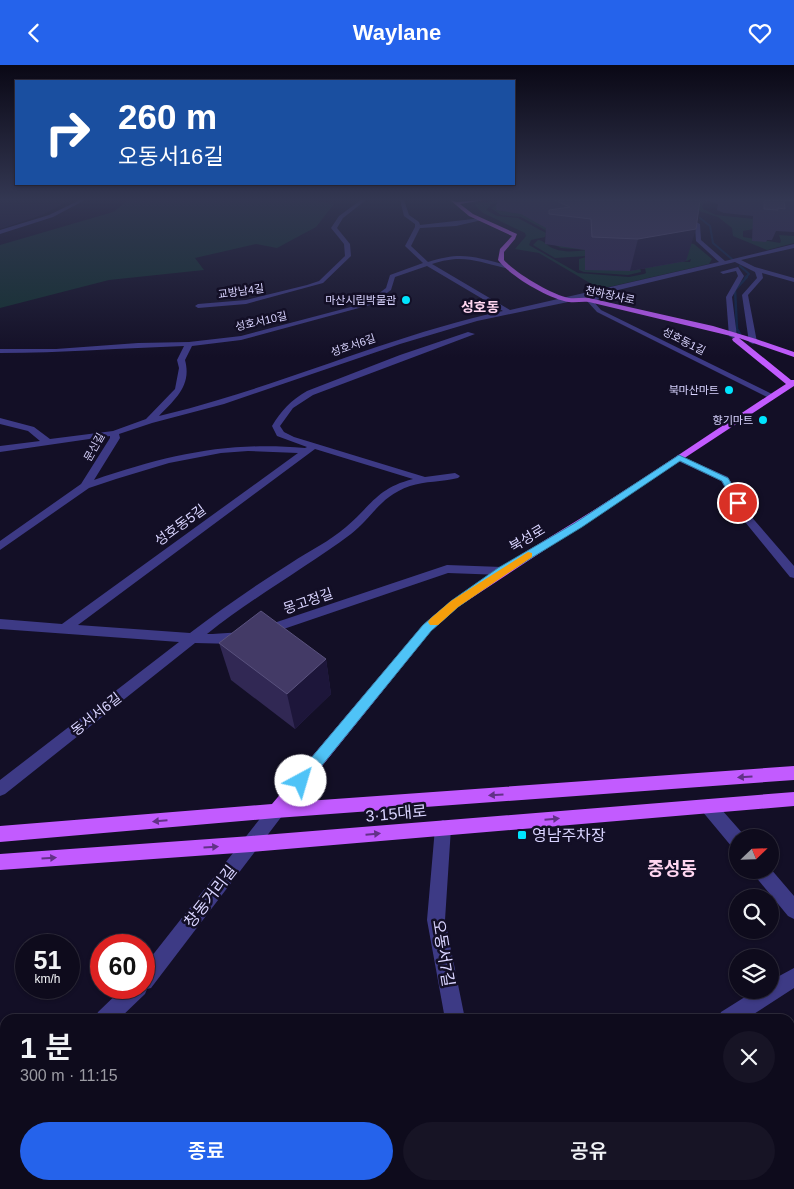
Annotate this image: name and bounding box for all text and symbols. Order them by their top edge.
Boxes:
icon: back [20,19,48,47]
icon: heart [746,19,774,47]
text: Waylane [353,20,441,45]
text: 260 m [118,97,217,136]
icon: right [35,100,100,165]
text: 오동서16길 [118,144,223,169]
street label: 교방남4길 [217,282,265,300]
street label: 천하장사로 [584,284,636,306]
place label: 마산시립박물관 [325,294,396,306]
marker: 마산시립박물관 [400,294,412,306]
district label: 성호동 [461,299,499,315]
street label: 성호서10길 [234,309,288,333]
street label: 성호동1길 [661,325,707,357]
street label: 성호서6길 [329,332,377,358]
place label: 북마산마트 [668,384,719,396]
marker: 북마산마트 [723,384,735,396]
place label: 향기마트 [713,414,753,426]
marker: 향기마트 [757,414,769,426]
street label: 문신길 [81,431,107,463]
pin [717,482,759,524]
icon: arrive [724,489,752,517]
street label: 성호동5길 [151,501,209,549]
street label: 북성로 [506,521,548,555]
street label: 몽고정길 [281,585,335,617]
street label: 동서서6길 [68,689,124,739]
position arrow [274,754,326,806]
one-way arrow [737,773,753,781]
one-way arrow [488,791,504,799]
street label: 3·15대로 [365,802,428,825]
one-way arrow [544,814,560,822]
one-way arrow [151,817,167,825]
place label: 영남주차장 [532,827,606,844]
one-way arrow [365,829,381,837]
marker: 영남주차장 [516,829,528,841]
north arrow [729,829,779,879]
map controls [729,829,779,999]
one-way arrow [203,842,219,850]
one-way arrow [41,854,57,862]
district label: 중성동 [647,859,697,879]
street label: 창동거리길 [181,862,240,931]
button: search [729,889,779,939]
street label: 오동서7길 [430,918,457,988]
speed limit sign: 60 [90,934,155,999]
text: 51 [34,946,61,974]
button: layers [729,949,779,999]
text: km/h [34,972,61,986]
text: 1 분 [20,1031,73,1064]
button: close [723,1031,775,1083]
text: 300 m · 11:15 [20,1067,118,1084]
button: 종료 [20,1122,393,1180]
button: 공유 [403,1122,775,1180]

